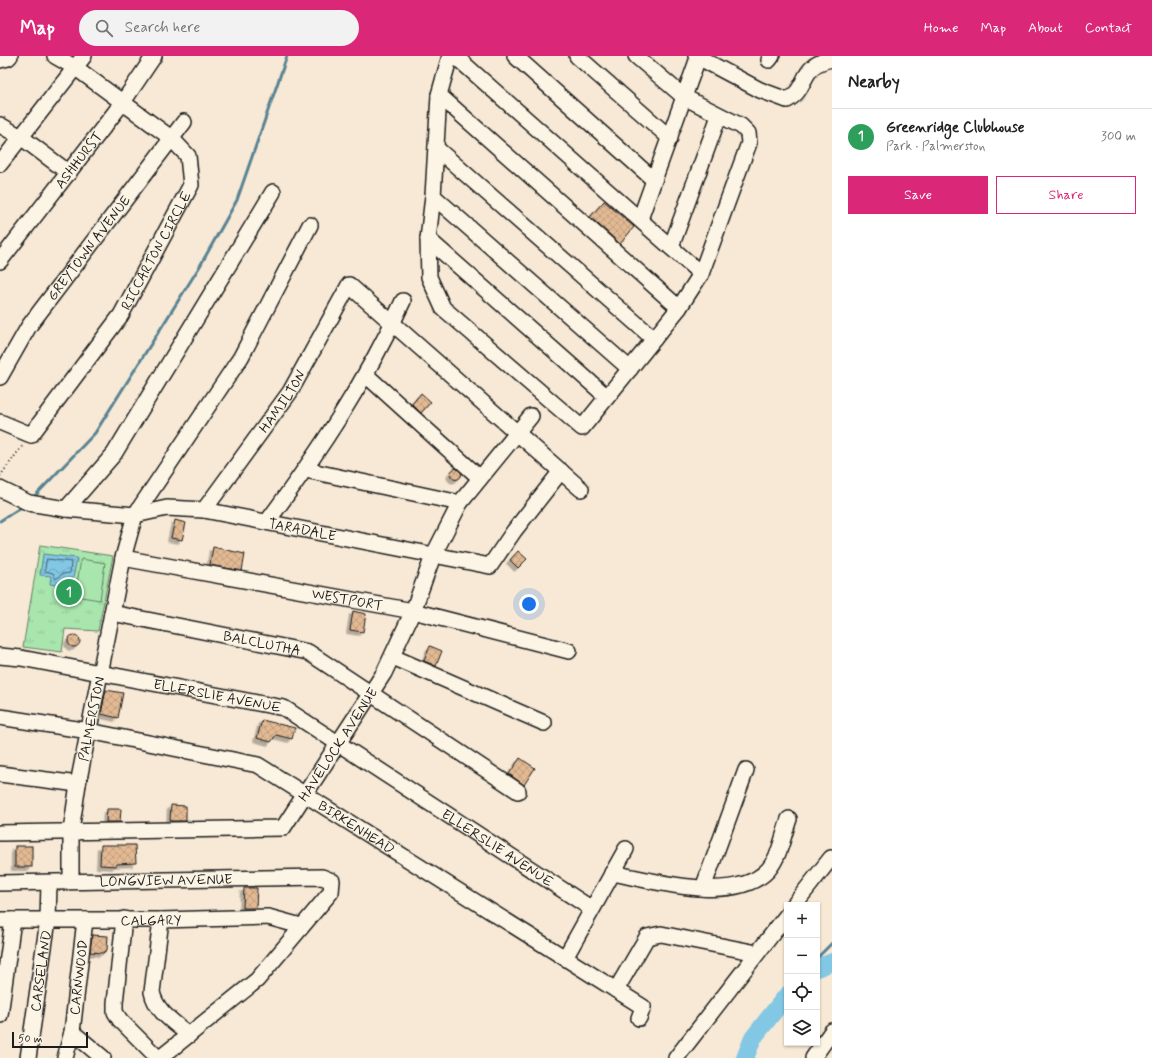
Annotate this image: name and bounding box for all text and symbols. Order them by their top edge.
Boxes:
search box [79,10,359,46]
text: Map [20,16,55,41]
icon: search [93,17,115,39]
text: Search here [125,18,200,38]
text: Home [924,19,958,37]
text: Map [980,19,1006,37]
text: About [1028,19,1063,37]
text: Contact [1085,19,1132,37]
text: Nearby [848,71,900,93]
text: Greenridge Clubhouse [886,118,1025,138]
street label: ASHHURST [51,128,107,193]
text: 1 [858,128,864,145]
text: 300 m [1101,128,1136,145]
text: Park · Palmerston [886,138,985,155]
button: Save [848,176,988,214]
button: Share [996,176,1136,214]
street label: RICCARTON CIRCLE [117,188,196,313]
street label: GREYTOWN AVENUE [44,192,135,304]
street label: HAMILTON [255,367,310,437]
street label: TARADALE [267,515,337,546]
pin: 1 [56,577,82,607]
street label: WESTPORT [310,585,384,615]
your location [519,594,539,614]
street label: BALCLUTHA [221,627,302,660]
street label: PALMERSTON [75,675,109,763]
street label: ELLERSLIE AVENUE [152,675,283,717]
street label: HAVELOCK AVENUE [295,684,382,805]
street label: BIRKENHEAD [314,797,398,859]
street label: ELLERSLIE AVENUE [438,805,556,891]
street label: LONGVIEW AVENUE [99,871,233,891]
map controls [784,902,820,1046]
button: + [784,902,820,938]
street label: CALGARY [121,911,182,930]
street label: CARSELAND [27,929,56,1013]
button: − [784,938,820,974]
street label: CARNWOOD [66,939,93,1016]
button: locate [784,974,820,1010]
button: layers [784,1010,820,1046]
scale bar [12,1030,88,1049]
text: 50 m [18,1032,43,1046]

